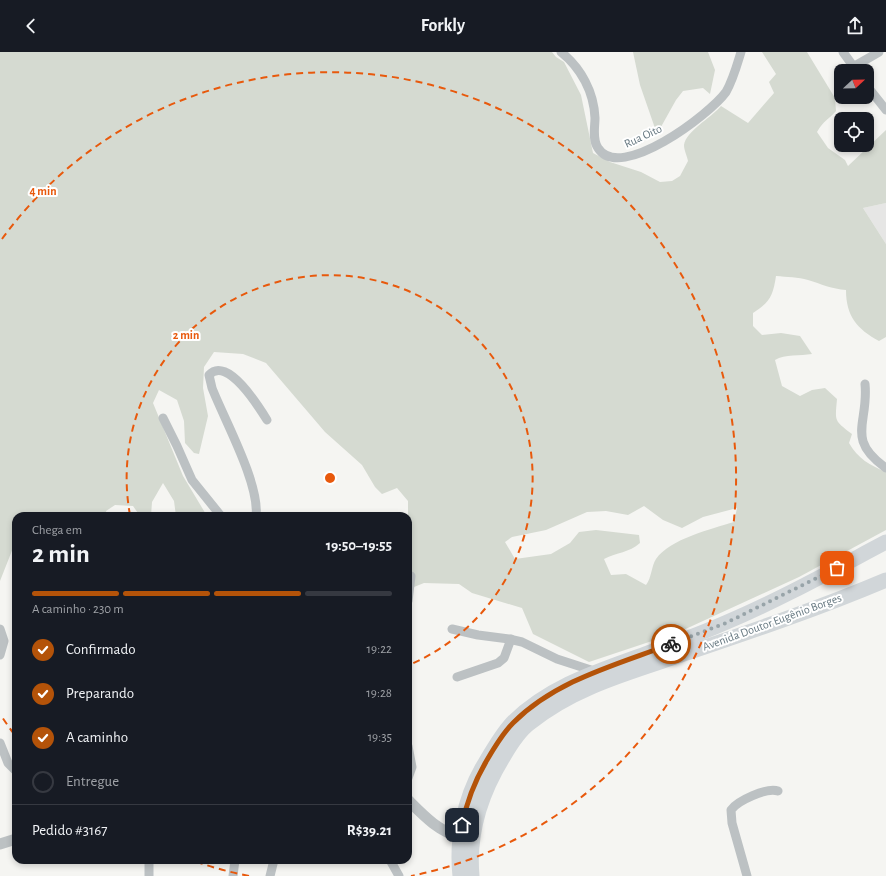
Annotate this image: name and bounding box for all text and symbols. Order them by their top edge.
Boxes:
icon: back [20,15,42,37]
icon: share [844,15,866,37]
text: Forkly [421,17,465,35]
north arrow [834,64,874,104]
map controls [834,64,874,152]
button: locate [834,112,874,152]
street label: Rua Oito [622,122,664,150]
text: 4 min [29,185,57,197]
text: 2 min [173,329,199,341]
centre of rings [323,471,337,485]
text: Chega em [32,524,82,537]
text: 19:50–19:55 [326,538,392,553]
text: 2 min [32,541,90,567]
pin [820,551,854,585]
icon: bag [826,557,848,579]
street label: Avenida Doutor Eugênio Borges [701,591,843,653]
text: A caminho · 230 m [32,603,124,616]
courier [651,624,691,664]
icon: bike [660,633,682,655]
icon: check [32,639,54,661]
text: Confirmado [66,642,136,657]
text: 19:22 [367,643,392,656]
icon: check [32,683,54,705]
text: Preparando [66,686,134,701]
text: 19:28 [366,687,392,700]
icon: check [32,727,54,749]
text: A caminho [66,730,128,745]
text: 19:35 [368,731,392,744]
text: Entregue [66,774,119,789]
pin [445,808,479,842]
icon: home [451,814,473,836]
text: Pedido #3167 [32,823,107,838]
text: R$39.21 [347,823,392,838]

